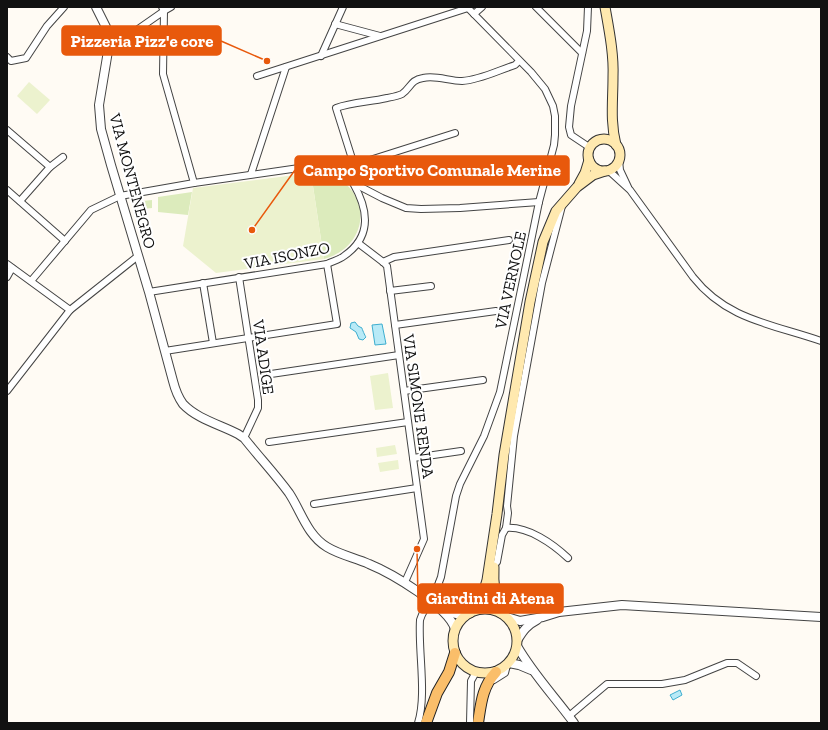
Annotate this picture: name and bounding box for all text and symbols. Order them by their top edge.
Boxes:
callout: Pizzeria Pizz'e core [62,26,221,55]
text: Pizzeria Pizz'e core [71,31,213,51]
street label: VIA MONTENEGRO [105,110,160,251]
callout: Campo Sportivo Comunale Merine [295,156,569,185]
text: Campo Sportivo Comunale Merine [303,160,561,180]
street label: VIA VERNOLE [491,230,530,332]
street label: VIA ISONZO [242,238,332,273]
street label: VIA ADIGE [249,317,278,396]
street label: VIA SIMONE RENDA [399,332,438,480]
callout: Giardini di Atena [418,584,563,613]
text: Giardini di Atena [426,588,555,608]

